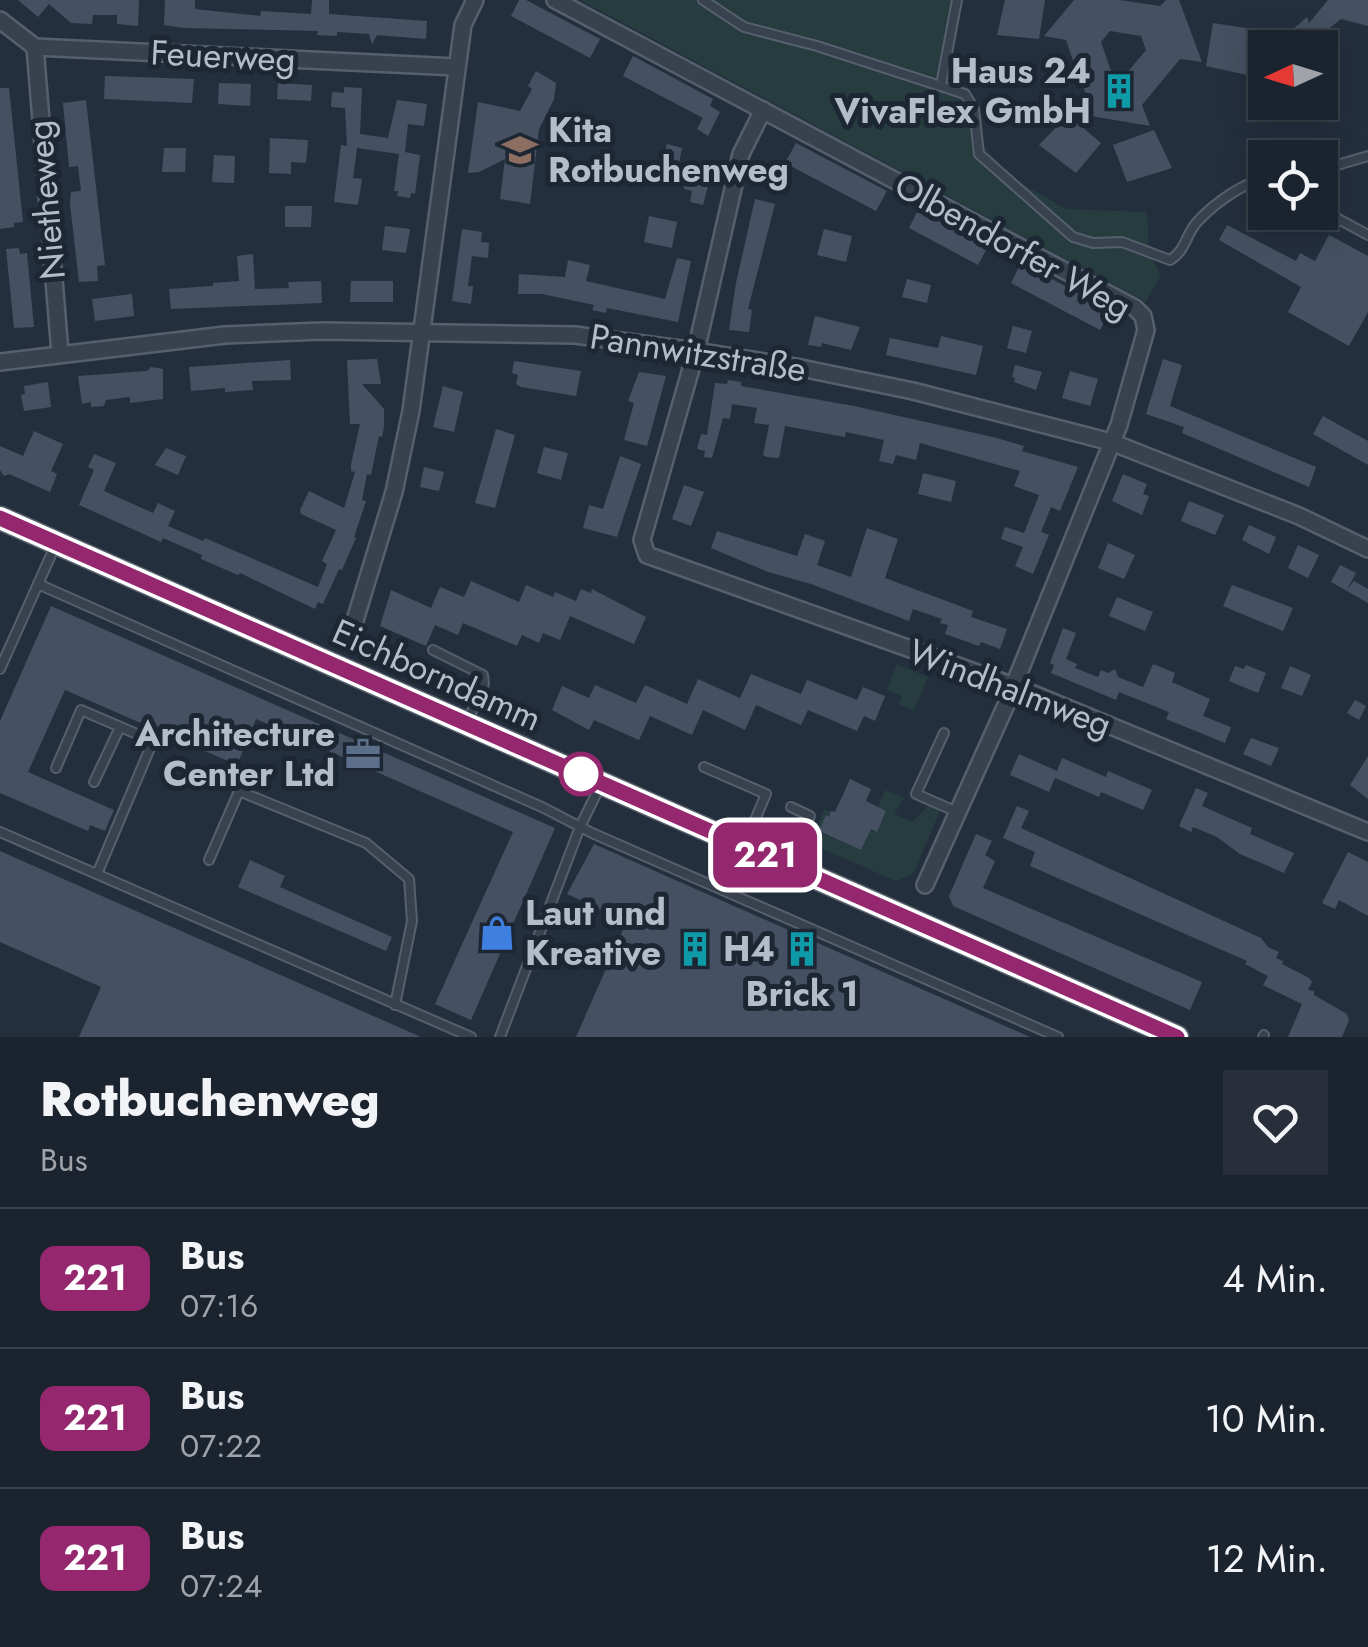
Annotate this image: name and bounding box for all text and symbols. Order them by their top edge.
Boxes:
street label: Feuerweg [149,27,297,85]
north arrow [1248,30,1338,120]
map controls [1248,30,1338,230]
place label: Haus 24 VivaFlex GmbH [834,46,1091,136]
building icon: Haus 24 VivaFlex GmbH [1100,72,1138,110]
place label: Kita Rotbuchenweg [548,105,789,195]
street label: Nietheweg [14,118,78,282]
school or university icon: Kita Rotbuchenweg [501,131,539,169]
button: locate [1248,140,1338,230]
street label: Olbendorfer Weg [886,160,1140,332]
street label: Pannwitzstraße [586,311,810,395]
street label: Eichborndamm [324,607,550,743]
street label: Windhalmweg [901,626,1119,750]
place label: Architecture Center Ltd [134,709,335,799]
office icon: Architecture Center Ltd [344,735,382,773]
unlabelled marker [560,753,602,795]
line badge: 221 [708,822,822,888]
text: 221 [733,830,797,880]
place label: Laut und Kreative [525,888,666,978]
shop icon: Laut und Kreative [478,914,516,952]
place label: H4 [723,924,775,974]
building icon: H4 [676,930,714,968]
building icon: Brick 1 [783,930,821,968]
place label: Brick 1 [745,969,859,1019]
text: Rotbuchenweg [40,1065,380,1134]
button: heart [1223,1070,1328,1175]
text: Bus [40,1137,88,1183]
text: Bus [180,1228,244,1283]
text: 4 Min. [1222,1251,1328,1306]
text: 221 [63,1253,127,1303]
text: 07:16 [180,1283,258,1329]
text: Bus [180,1368,244,1423]
text: 10 Min. [1205,1391,1328,1446]
text: 221 [63,1393,127,1443]
text: 07:22 [180,1423,262,1469]
text: Bus [180,1508,244,1563]
text: 12 Min. [1206,1531,1328,1586]
text: 221 [63,1533,127,1583]
text: 07:24 [180,1563,262,1609]

